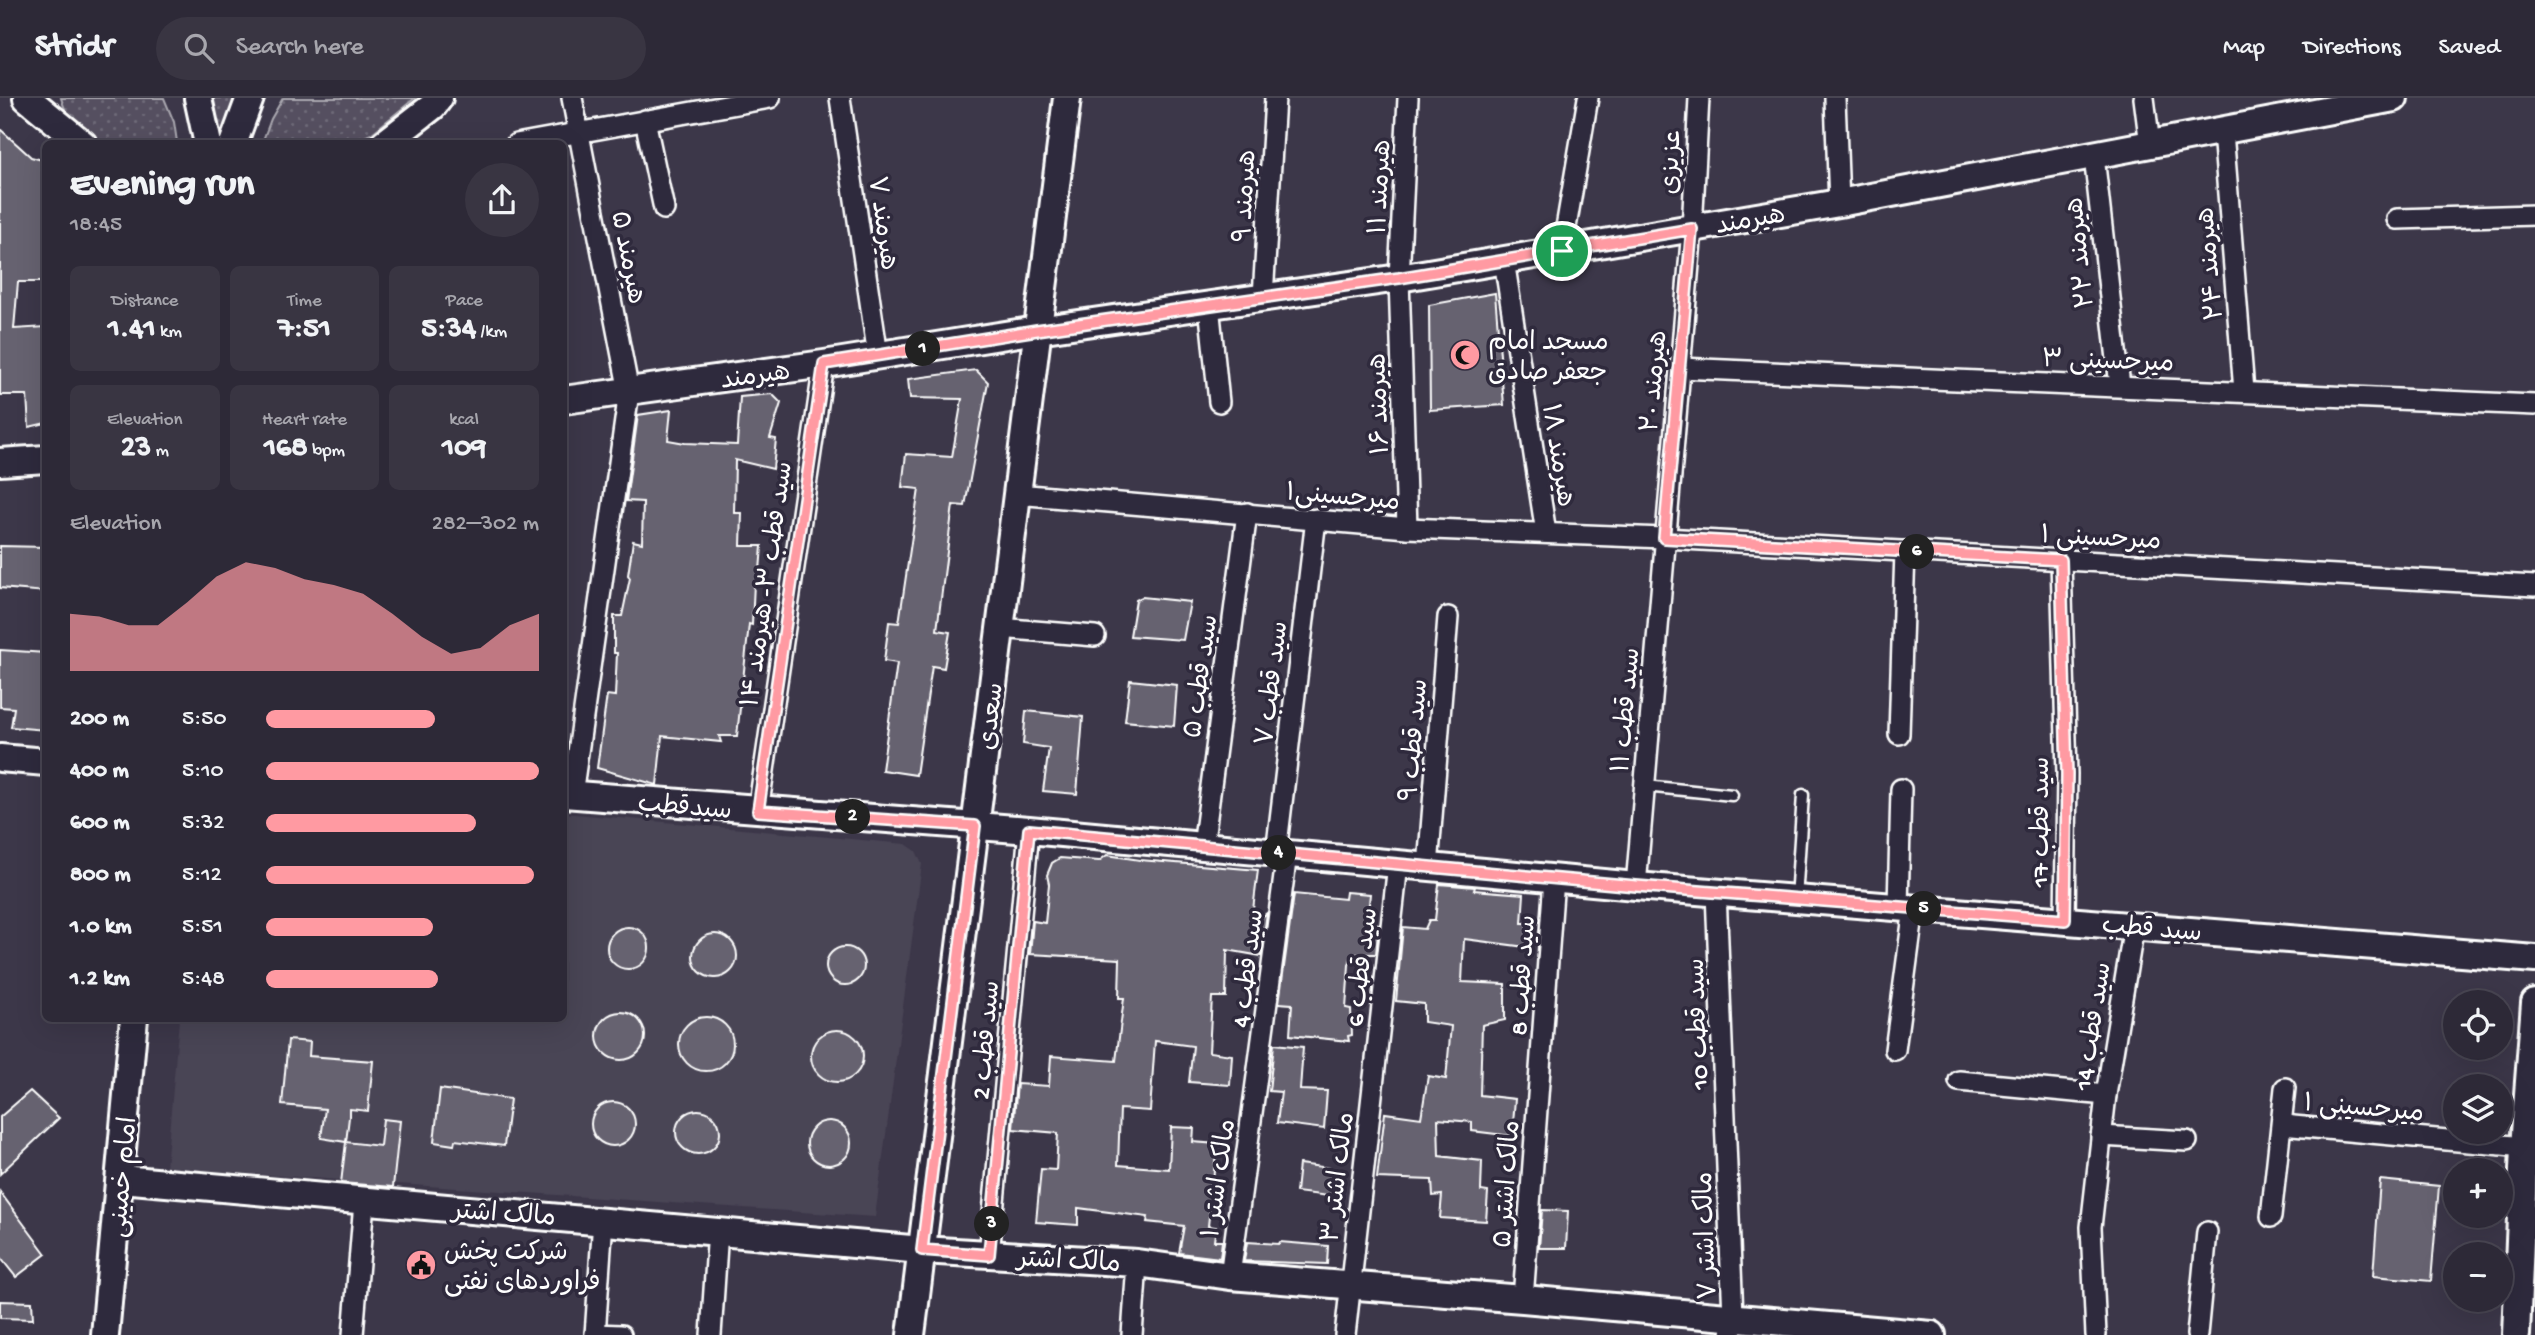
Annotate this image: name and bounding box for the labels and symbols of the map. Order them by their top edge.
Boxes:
street label: عزیزی [1656,129,1691,195]
street label: هیرمند ۱۱ [1365,139,1400,236]
street label: هیرمند ۹ [1230,149,1265,243]
street label: هیرمند ۷ [859,175,902,273]
street label: هیرمند ۲۲ [2061,195,2104,310]
street label: هیرمند [1714,201,1788,244]
street label: هیرمند ۲۴ [2192,206,2233,321]
street label: هیرمند ۵ [601,209,650,307]
pin [1532,221,1592,281]
place label: مسجد امام جعفر صادق [1488,329,1609,390]
street label: هیرمند ۲۰ [1637,329,1676,434]
pin: 1 [906,331,940,366]
mosque icon: مسجد امام جعفر صادق [1448,338,1482,372]
street label: میرحسینی ۳ [2041,346,2175,381]
street label: هیرمند ۱۶ [1364,353,1399,455]
street label: هیرمند [719,358,793,399]
street label: هیرمند ۱۸ [1532,402,1579,509]
street label: سید قطب ۳- هیرمند ۱۴ [737,460,802,709]
street label: میرحسینی۱ [1284,479,1401,520]
street label: میرحسینی ۱ [2040,522,2162,559]
pin: 6 [1899,534,1934,570]
street label: سید قطب ۵ [1179,613,1227,741]
street label: سید قطب ۷ [1251,620,1297,747]
street label: سید قطب ۱۱ [1608,647,1649,774]
street label: سید قطب ۹ [1396,678,1437,803]
street label: سعدی [974,681,1013,752]
street label: سید قطب 17 [2028,757,2059,888]
street label: سیدقطب [636,790,733,829]
pin: 2 [836,800,870,834]
pin: 4 [1262,836,1296,870]
pin: 5 [1906,892,1941,926]
street label: سید قطب 6 [1342,906,1387,1029]
street label: سید قطب 4 [1228,908,1273,1029]
street label: سید قطب [2100,912,2203,951]
street label: سید قطب 8 [1506,914,1545,1037]
street label: سید قطب 10 [1683,957,1718,1091]
street label: سید قطب 14 [2070,960,2121,1094]
street label: سید قطب 2 [968,980,1009,1101]
street label: میرحسینی ۱ [2302,1090,2425,1131]
street label: مالک اشتر ۳ [1317,1111,1364,1245]
street label: امام خمینی [105,1115,146,1239]
street label: مالک اشتر ۱ [1198,1117,1245,1240]
street label: مالک اشتر ۵ [1490,1119,1529,1249]
street label: مالک اشتر ۷ [1691,1171,1726,1301]
street label: مالک اشتر [449,1197,557,1236]
pin: 3 [974,1206,1010,1242]
place label: شرکت پخش فراوردهای نفتی [444,1239,601,1300]
street label: مالک اشتر [1014,1245,1121,1282]
public building icon: شرکت پخش فراوردهای نفتی [404,1248,438,1282]

